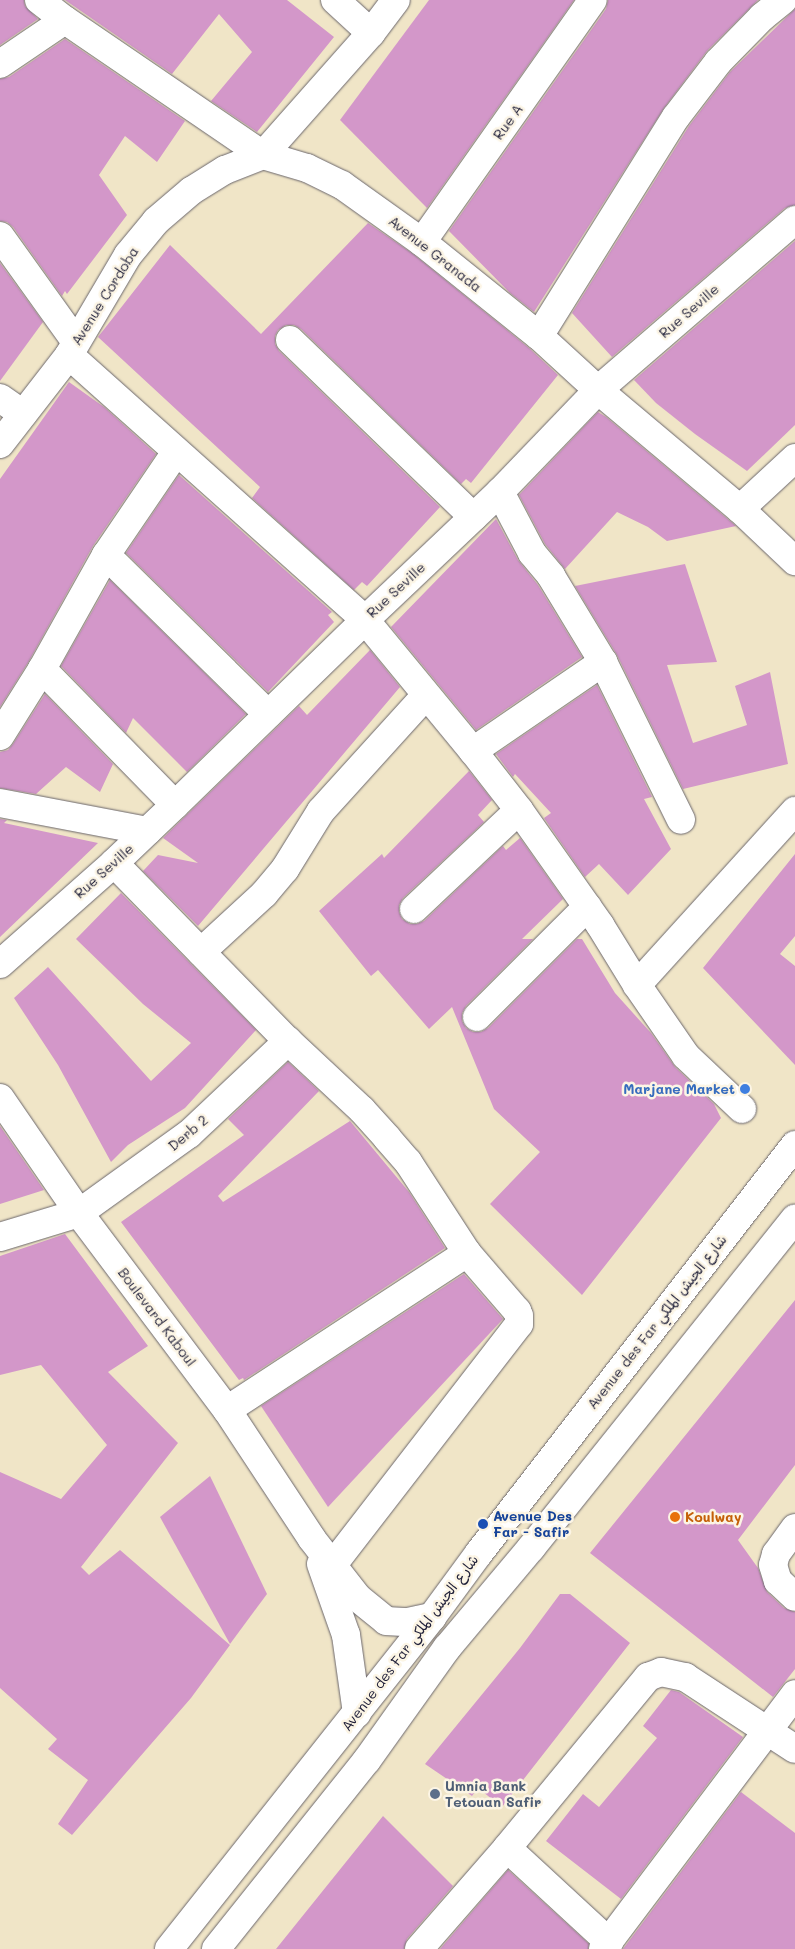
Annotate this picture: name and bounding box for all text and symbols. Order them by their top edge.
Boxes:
street label: Rue A [490,101,526,143]
street label: Avenue Granada [385,213,485,295]
street label: Avenue Cordoba [68,244,142,348]
street label: Rue Seville [656,280,722,342]
street label: Rue Seville [363,559,429,621]
street label: Rue Seville [71,840,137,902]
place label: Marjane Market [623,1081,735,1097]
marker: Marjane Market [739,1083,751,1095]
street label: Derb 2 [165,1112,211,1154]
street label: Avenue des Far شارع الجيش الملكي [584,1232,730,1412]
street label: Boulevard Kaboul [114,1264,200,1370]
place label: Avenue Des Far - Safir [493,1508,572,1540]
place label: Koulway [685,1509,741,1525]
marker: Koulway [669,1511,681,1523]
marker: Avenue Des Far - Safir [477,1518,489,1530]
street label: Avenue des Far شارع الجيش الملكي [338,1552,482,1734]
place label: Umnia Bank Tetouan Safir [445,1778,541,1810]
marker: Umnia Bank Tetouan Safir [429,1788,441,1800]

